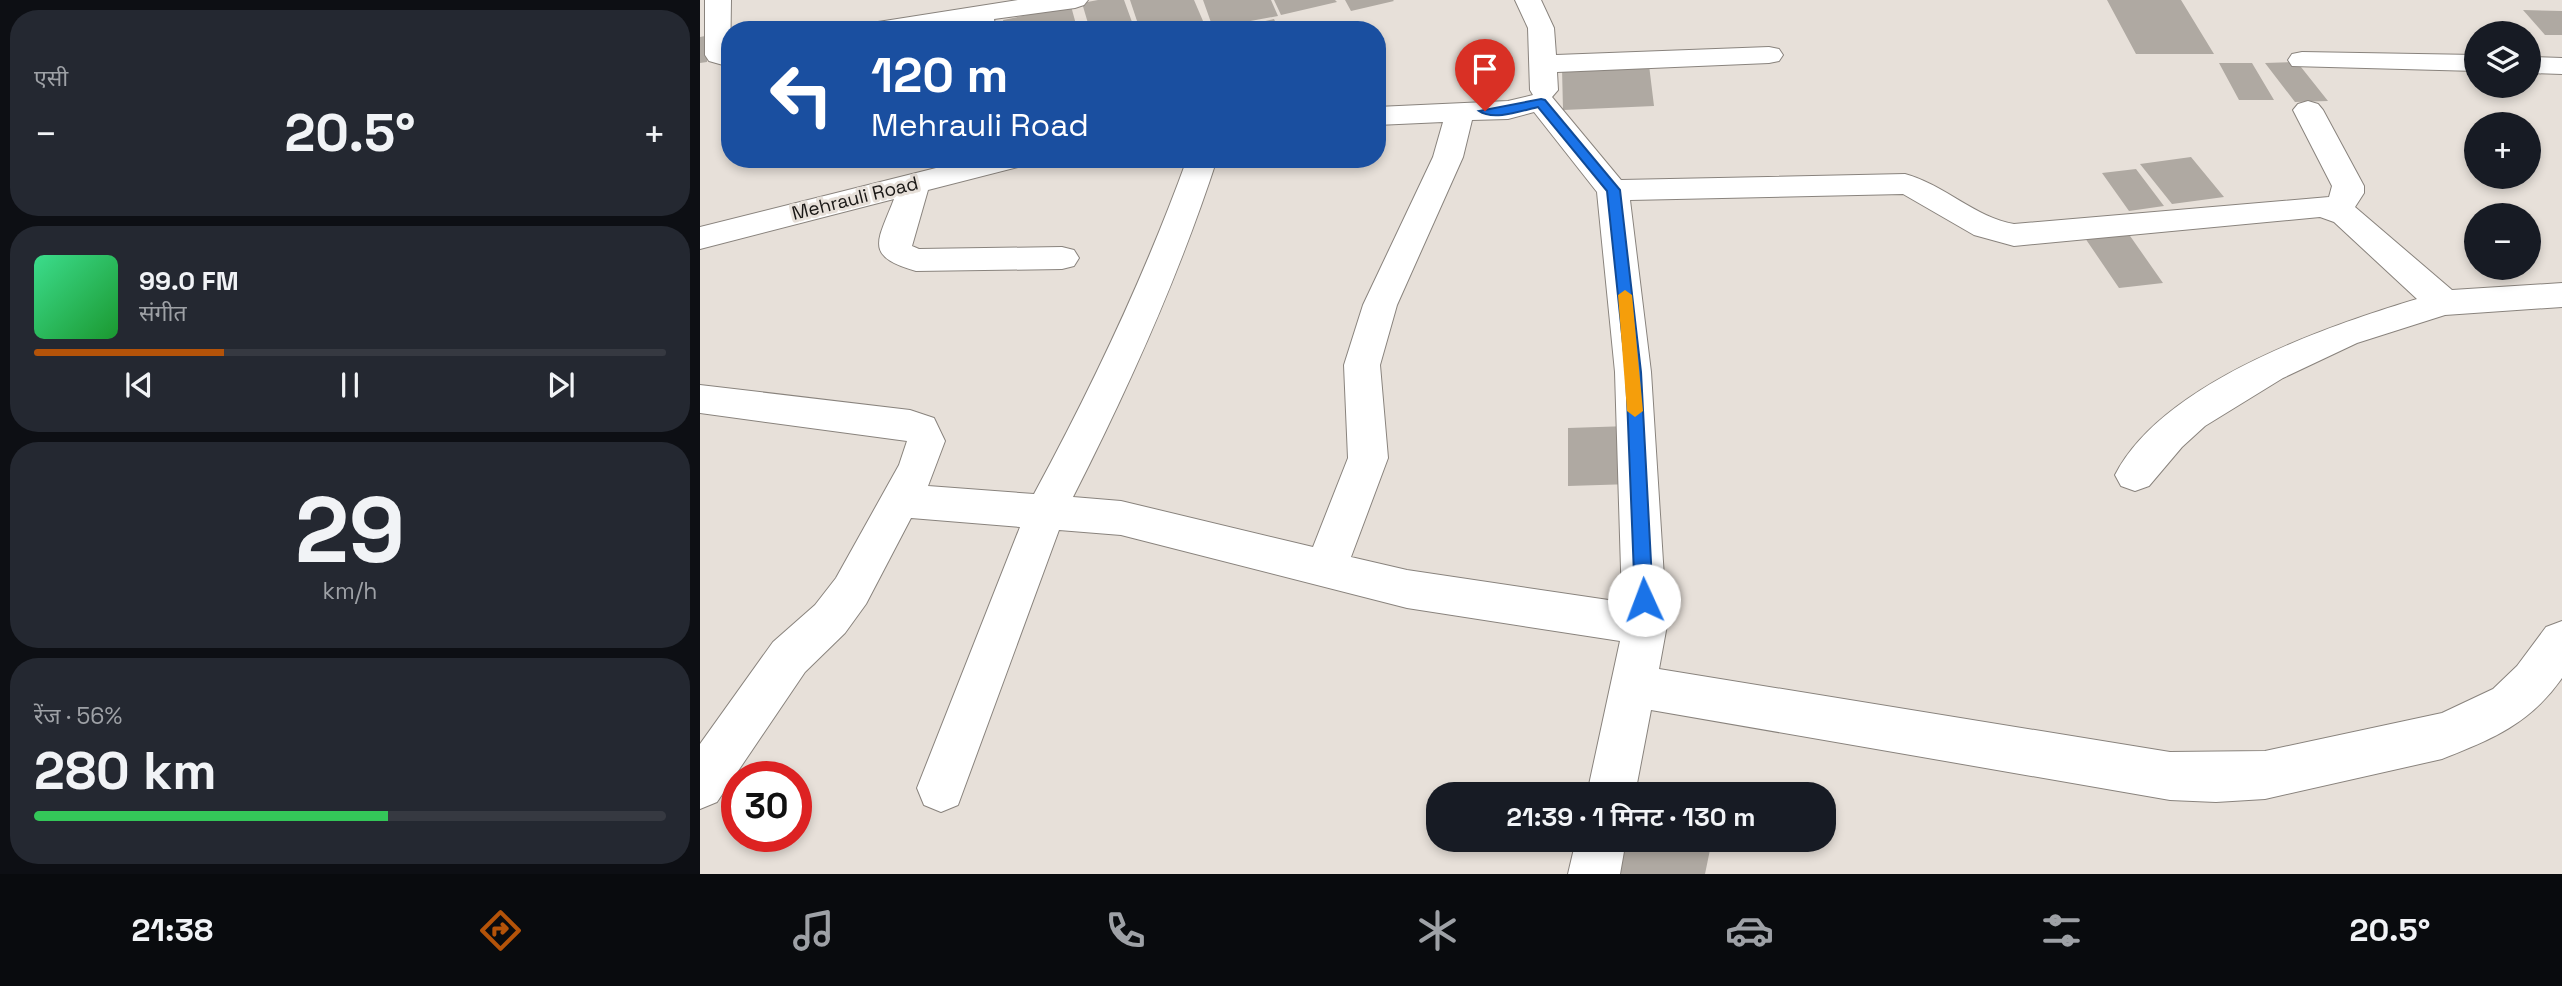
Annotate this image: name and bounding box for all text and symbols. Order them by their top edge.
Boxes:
map controls [2464,21,2541,280]
button: layers [2464,21,2541,98]
pin [1455,39,1515,111]
text: 120 m [871,44,1008,106]
icon: left [756,49,847,140]
icon: arrive [1466,50,1504,88]
text: एसी [34,63,68,93]
text: 20.5° [284,100,416,166]
text: Mehrauli Road [871,105,1089,145]
text: − [34,110,58,158]
text: + [642,110,666,158]
button: + [2464,112,2541,189]
street label: Mehrauli Road [789,170,921,226]
button: − [2464,203,2541,280]
text: 99.0 FM [139,264,239,298]
text: संगीत [139,298,187,328]
icon: previous [120,366,158,404]
icon: pause [331,366,369,404]
icon: next [542,366,580,404]
text: 29 [295,472,405,589]
position arrow [1607,563,1681,637]
text: km/h [323,576,377,606]
text: रेंज · 56% [34,701,122,731]
text: 280 km [34,738,217,804]
speed limit sign: 30 [721,761,812,852]
text: 21:39 · 1 मिनट · 130 m [1507,800,1755,834]
icon: directions [476,906,525,955]
icon: music [789,906,838,955]
icon: phone [1101,906,1150,955]
icon: climate [1413,906,1462,955]
icon: car [1725,906,1774,955]
icon: filters [2037,906,2086,955]
text: 21:38 [132,910,213,950]
text: 20.5° [2350,910,2430,950]

